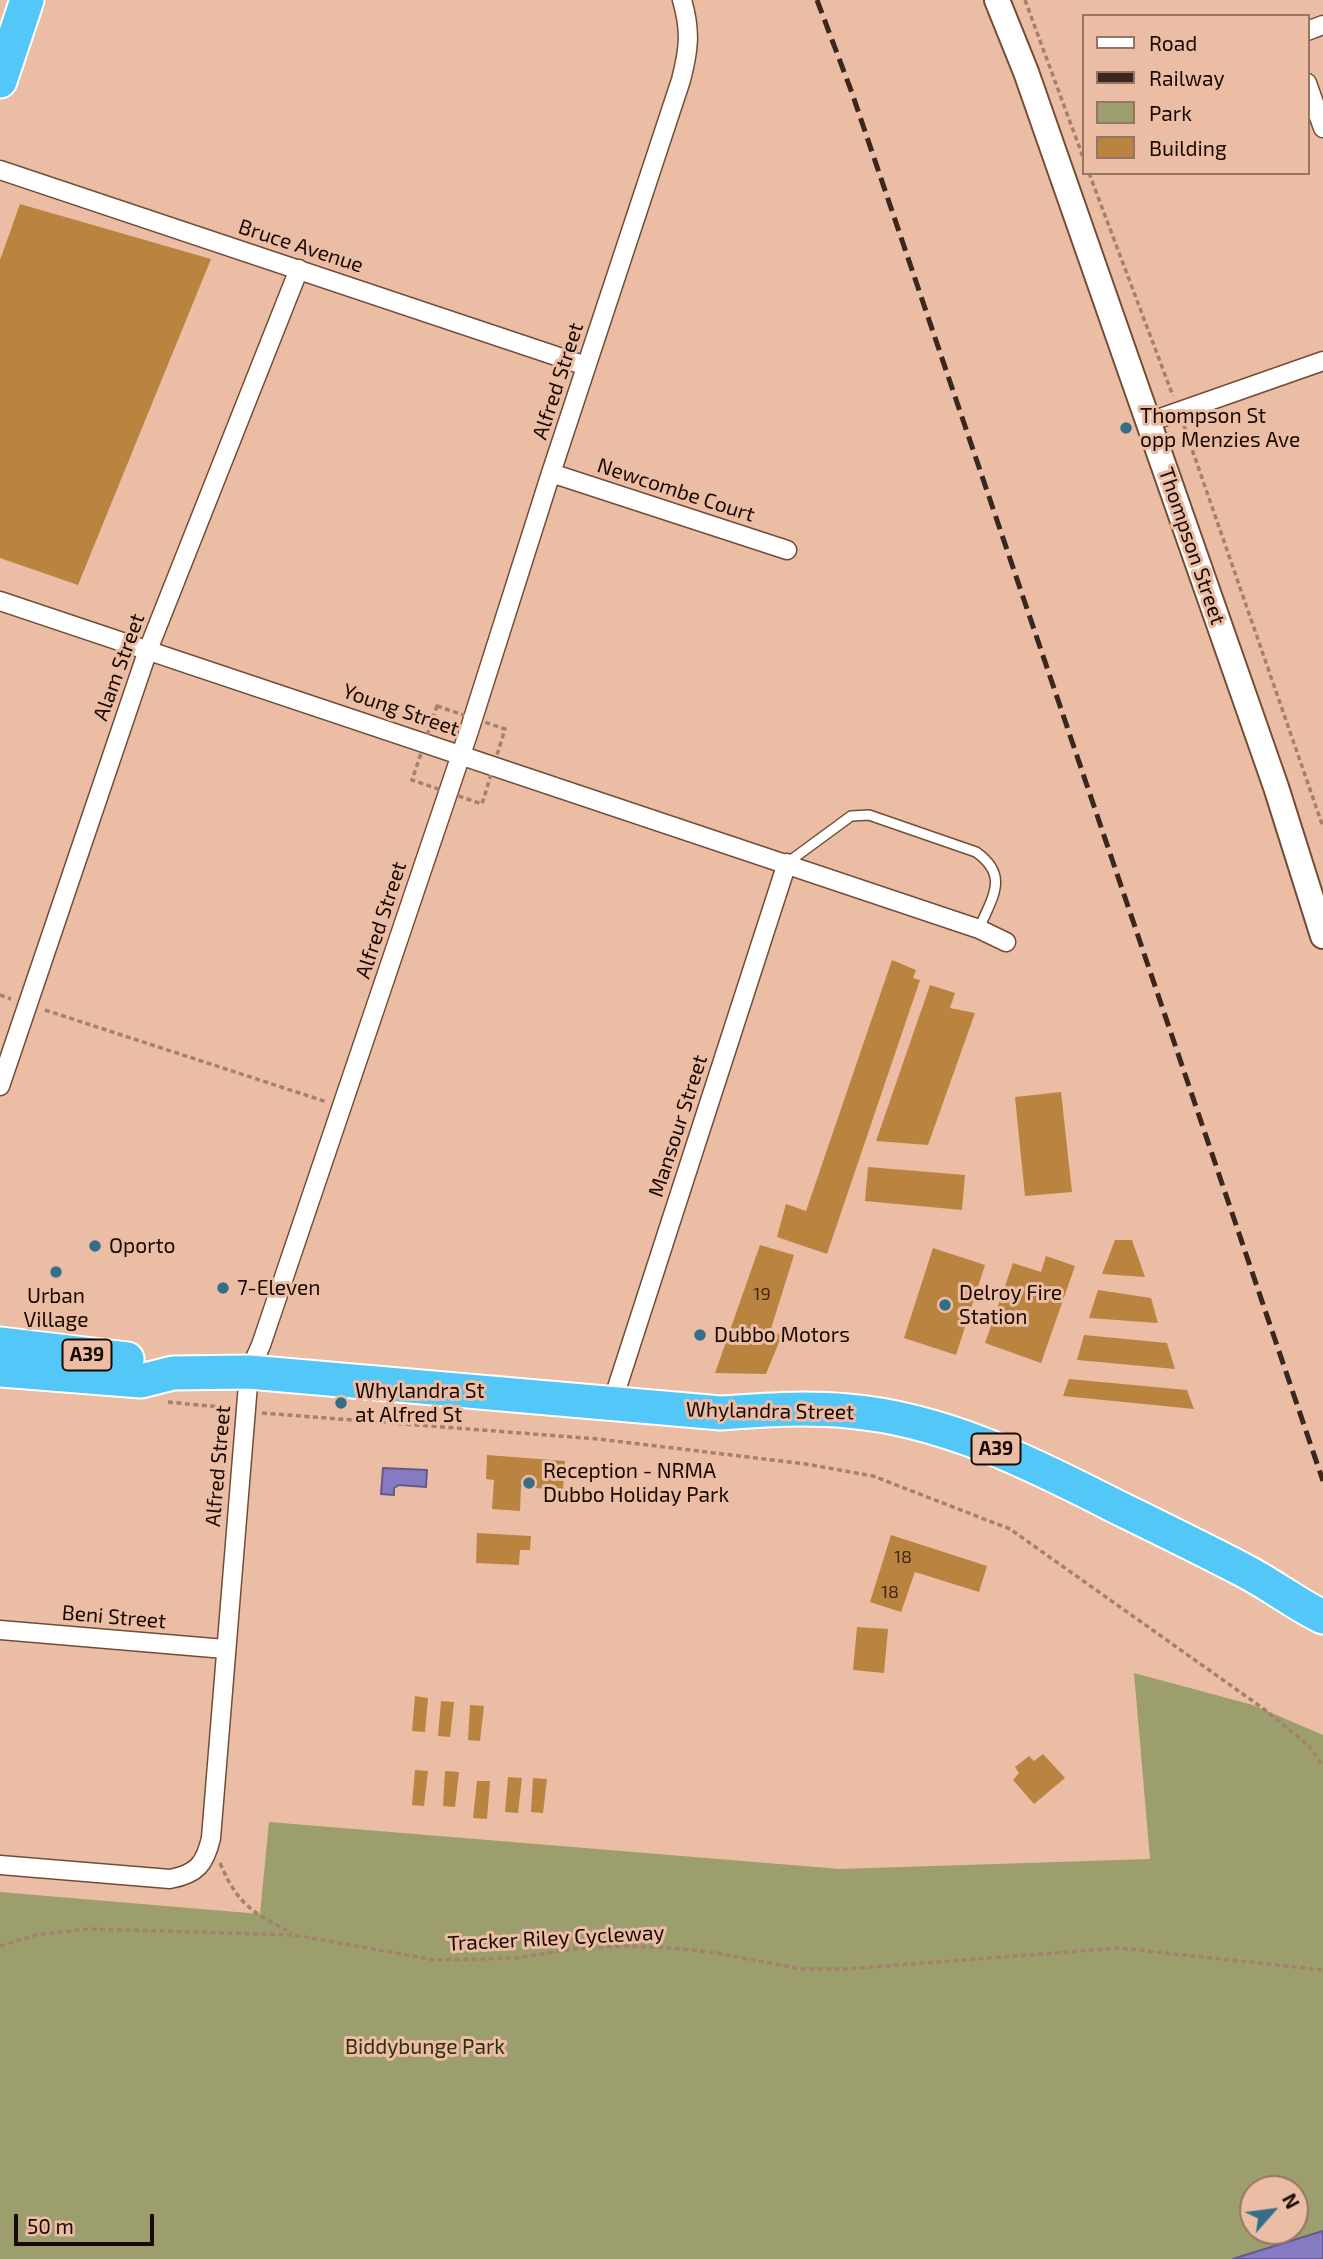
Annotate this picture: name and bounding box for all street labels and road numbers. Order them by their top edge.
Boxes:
street label: Bruce Avenue [235,214,367,278]
street label: Alfred Street [527,319,589,443]
street label: Newcombe Court [594,453,758,527]
street label: Thompson Street [1153,464,1231,628]
street label: Alam Street [88,610,150,724]
street label: Young Street [339,678,463,742]
street label: Alfred Street [350,858,412,982]
street label: Mansour Street [643,1052,713,1200]
road number: A39 [62,1340,112,1371]
street label: Whylandra Street [686,1397,854,1425]
street label: Alfred Street [200,1404,236,1528]
road number: A39 [972,1434,1020,1464]
street label: Beni Street [61,1600,167,1634]
street label: Tracker Riley Cycleway [447,1920,665,1956]

